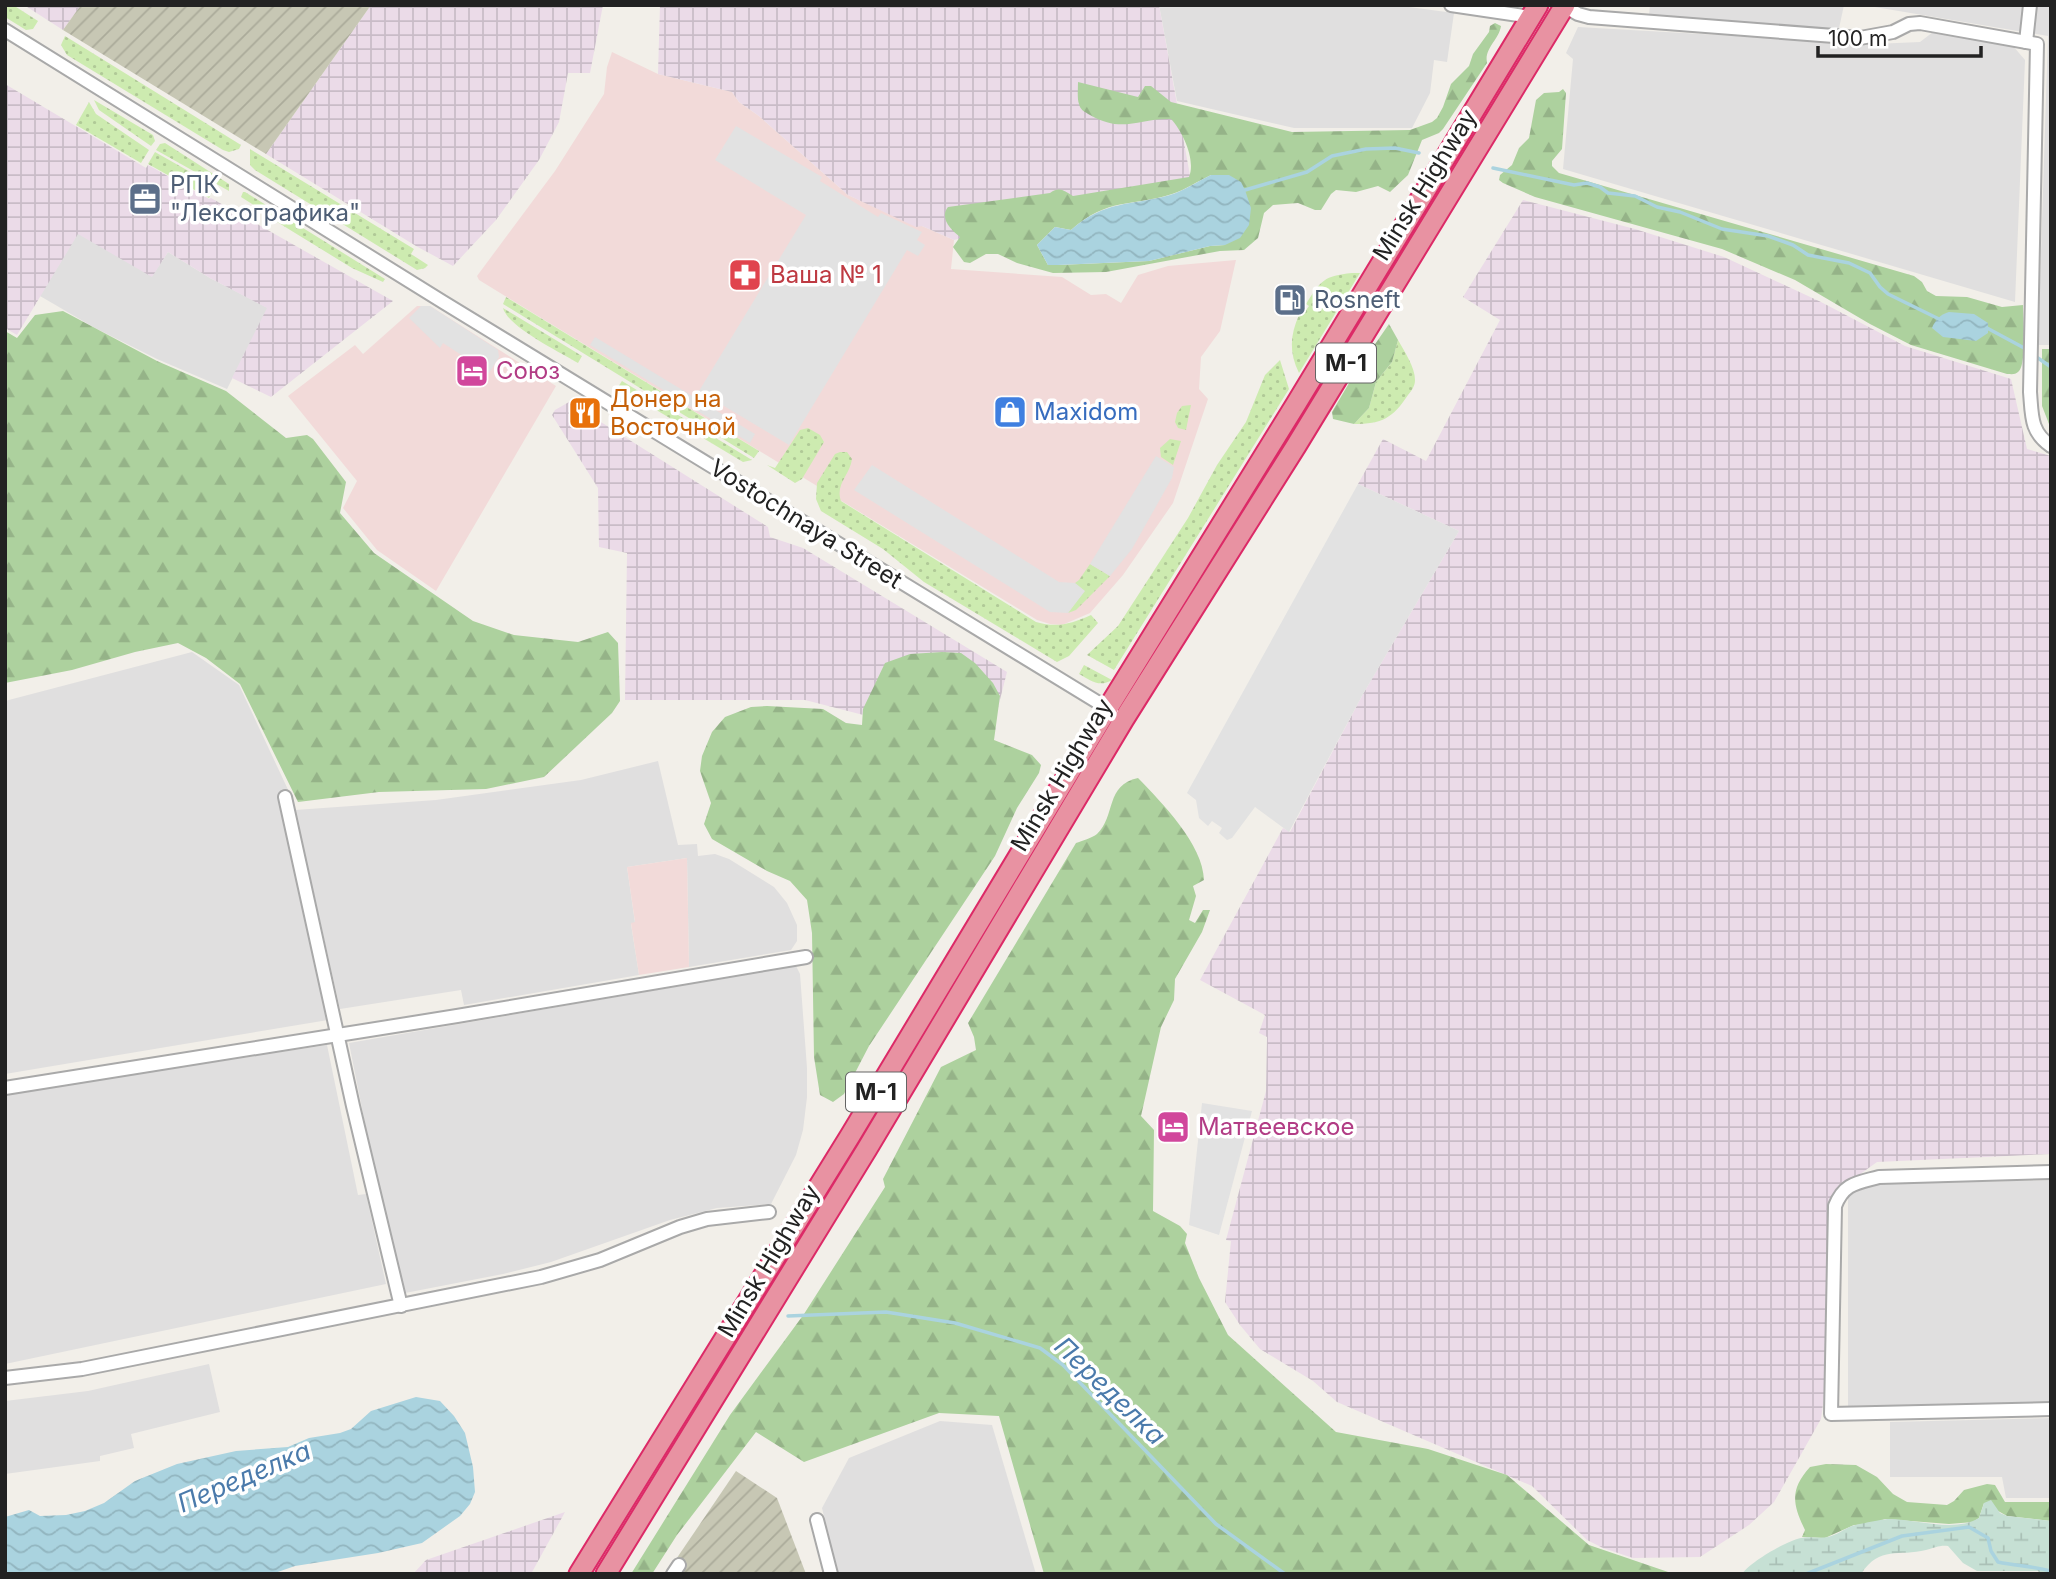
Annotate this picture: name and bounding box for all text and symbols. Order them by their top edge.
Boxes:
scale bar [1818,14,1981,58]
text: 100 m [1828,26,1887,51]
street label: Minsk Highway [1366,104,1483,266]
place label: РПК "Лексографика" [170,170,360,227]
office icon: РПК "Лексографика" [126,180,164,218]
pharmacy icon: Ваша № 1 [726,256,764,294]
place label: Ваша № 1 [770,260,882,289]
fuel station icon: Rosneft [1271,281,1309,319]
place label: Rosneft [1314,285,1400,314]
road number: М-1 [1316,344,1376,382]
hotel icon: Союз [453,352,491,390]
place label: Союз [496,356,560,385]
place label: Донер на Восточной [610,384,736,441]
shop icon: Maxidom [991,393,1029,431]
restaurant icon: Донер на Восточной [566,394,604,432]
place label: Maxidom [1034,397,1138,426]
street label: Vostochnaya Street [705,453,908,594]
street label: Minsk Highway [1005,693,1119,856]
road number: М-1 [846,1072,906,1112]
hotel icon: Матвеевское [1154,1108,1192,1146]
place label: Матвеевское [1198,1112,1354,1141]
street label: Minsk Highway [712,1179,826,1342]
water label: Переделка [1049,1330,1172,1451]
water label: Переделка [173,1435,315,1518]

